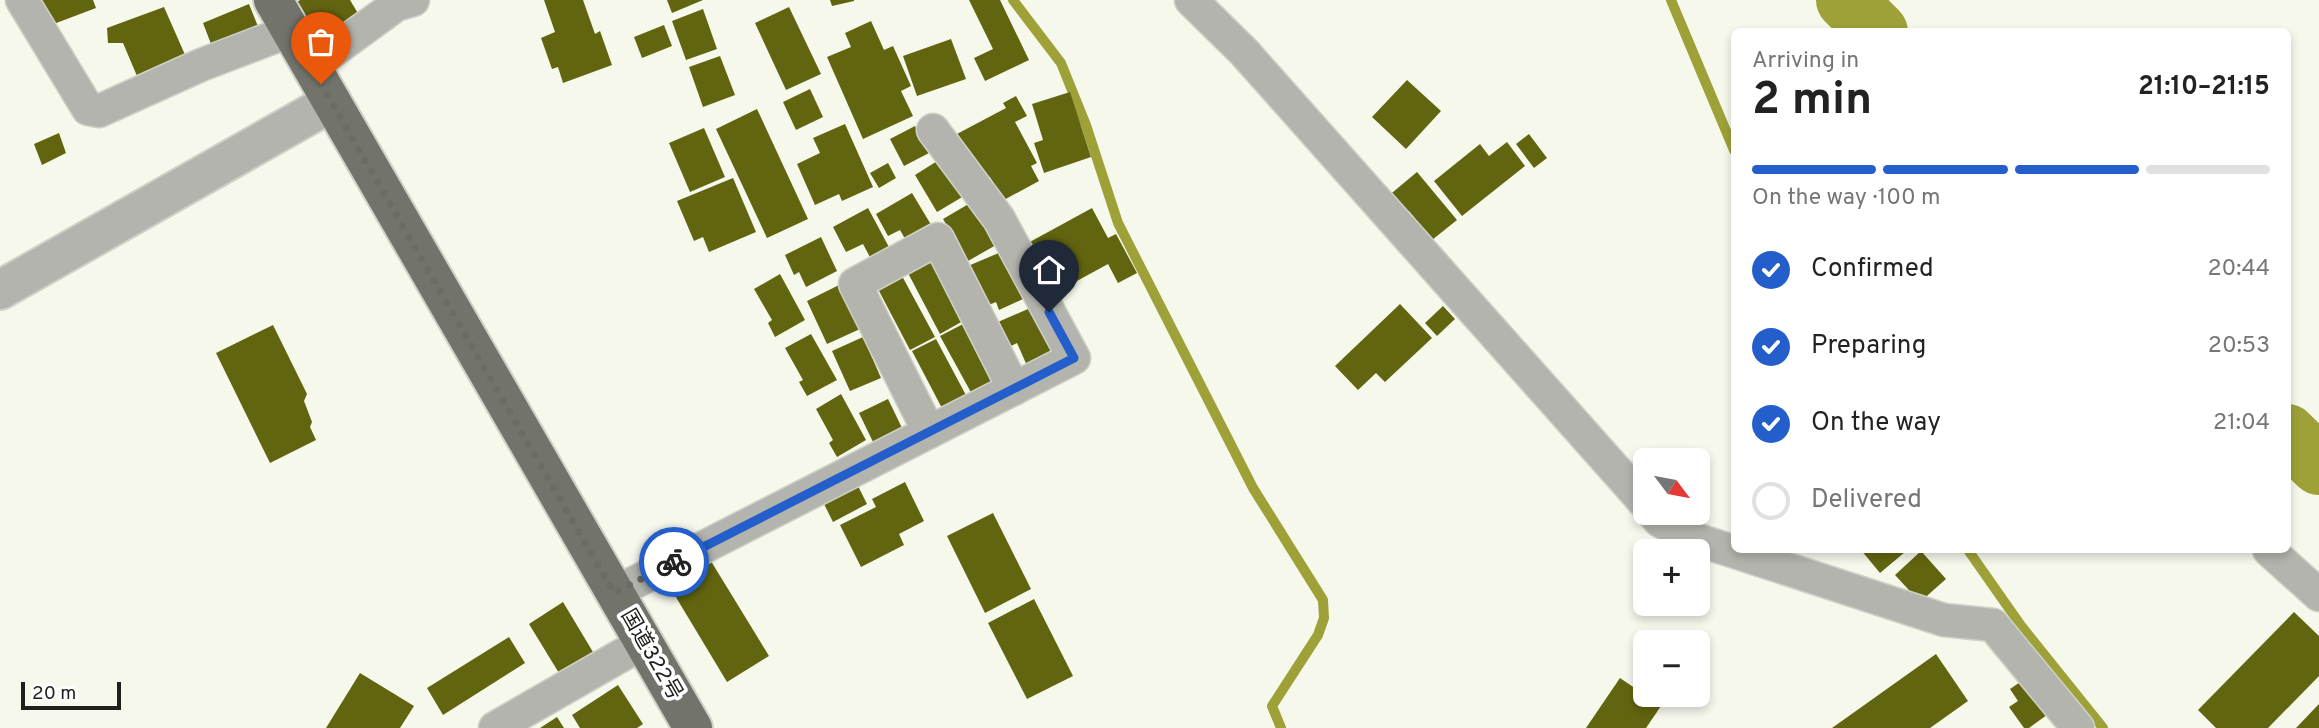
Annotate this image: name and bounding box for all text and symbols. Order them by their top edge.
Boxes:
pin [291,12.0,351,84]
icon: bag [302,23,340,61]
text: Arriving in [1752,47,1859,76]
text: 21:10–21:15 [2138,71,2270,104]
text: 2 min [1752,72,1872,131]
text: On the way · 100 m [1752,184,1941,213]
pin [1019,240,1079,312]
icon: home [1030,251,1068,289]
icon: check [1752,251,1790,289]
text: Confirmed [1811,253,1934,286]
text: 20:44 [2207,255,2270,284]
icon: check [1752,328,1790,366]
text: Preparing [1811,330,1926,363]
text: 20:53 [2208,332,2270,361]
icon: check [1752,405,1790,443]
text: On the way [1811,407,1941,440]
text: 21:04 [2213,409,2270,438]
north arrow [1633,448,1710,525]
map controls [1633,448,1710,707]
text: Delivered [1811,484,1922,517]
courier [639,527,709,597]
button: + [1633,539,1710,616]
icon: bike [655,543,693,581]
street label: 国道322号 [614,605,688,705]
button: − [1633,630,1710,707]
scale bar [21,679,121,711]
text: 20 m [32,682,76,706]

